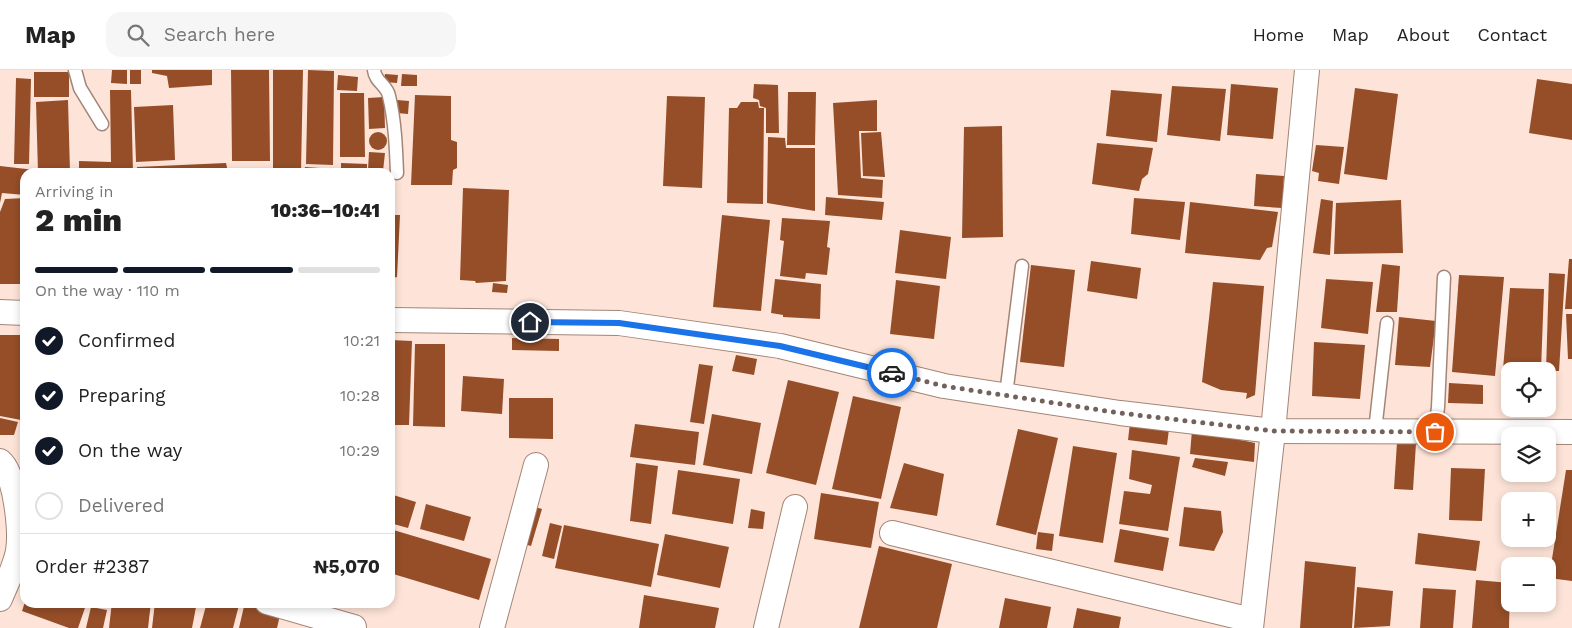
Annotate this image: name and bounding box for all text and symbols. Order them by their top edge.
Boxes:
search box [106,12,456,57]
text: Map [25,21,76,49]
icon: search [124,21,152,49]
text: Search here [164,23,275,46]
text: Home [1253,24,1304,45]
text: Map [1332,24,1369,45]
text: About [1397,24,1449,45]
text: Contact [1477,24,1547,45]
text: Arriving in [35,182,113,201]
text: 10:36–10:41 [271,199,380,222]
text: 2 min [35,201,122,239]
text: On the way · 110 m [35,281,180,300]
pin [509,301,551,343]
icon: home [516,308,544,336]
icon: check [35,327,63,355]
text: Confirmed [78,329,175,352]
text: 10:21 [344,331,380,350]
courier [867,348,917,398]
icon: car [878,359,906,387]
map controls [1501,362,1556,612]
button: locate [1501,362,1556,417]
icon: check [35,382,63,410]
text: Preparing [78,384,165,407]
text: 10:28 [340,386,380,405]
pin [1414,411,1456,453]
icon: bag [1421,418,1449,446]
button: layers [1501,427,1556,482]
icon: check [35,437,63,465]
text: On the way [78,439,182,462]
text: 10:29 [340,441,380,460]
button: + [1501,492,1556,547]
text: Delivered [78,494,165,517]
text: Order #2387 [35,555,149,578]
text: ₦5,070 [313,555,380,578]
button: − [1501,557,1556,612]

